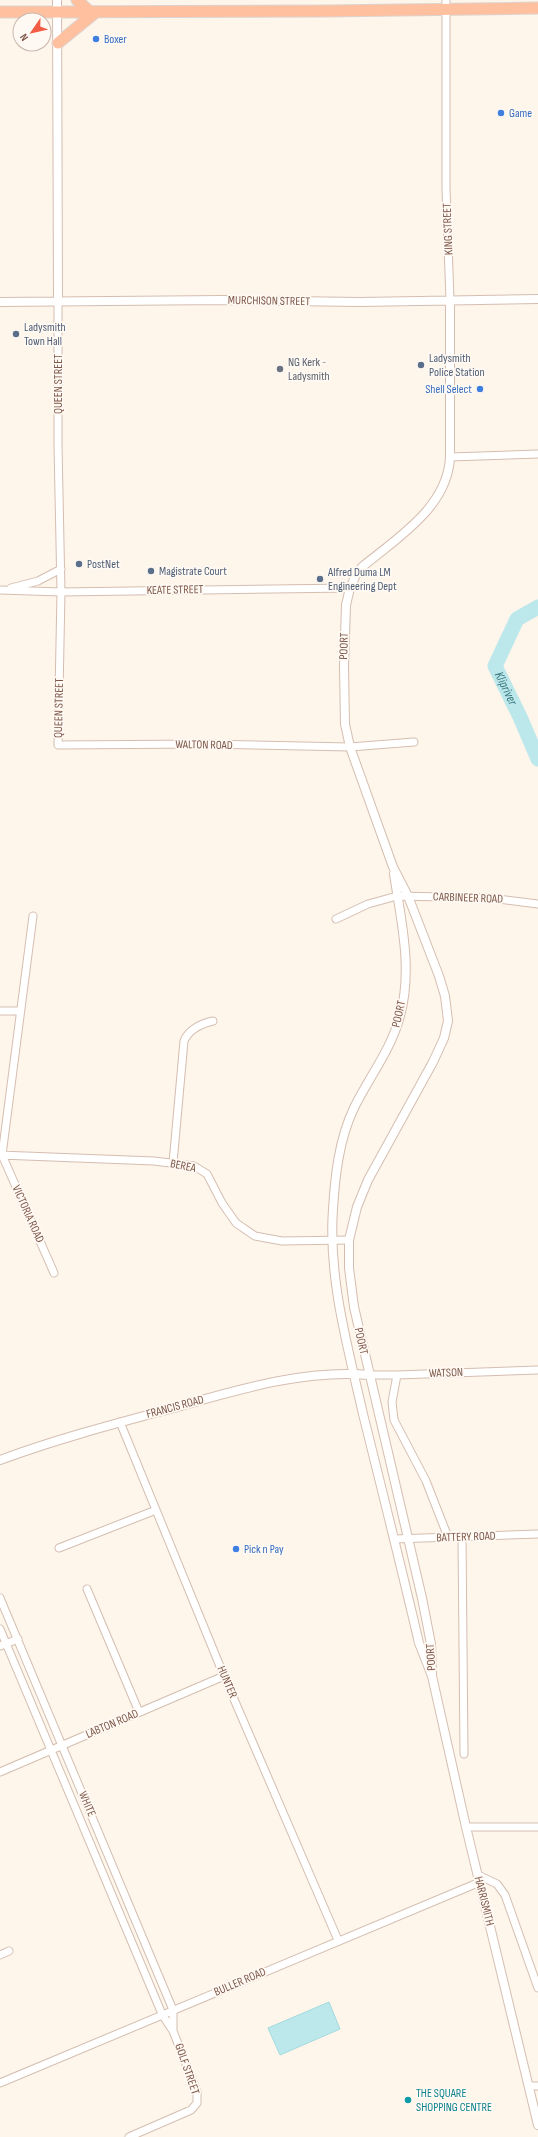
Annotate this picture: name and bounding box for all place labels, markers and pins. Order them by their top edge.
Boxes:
place label: Boxer [104,32,127,47]
marker: Boxer [91,34,101,44]
place label: Game [509,106,532,121]
marker: Game [496,108,506,118]
place label: Ladysmith Town Hall [24,320,66,349]
marker: Ladysmith Town Hall [11,329,21,339]
place label: Ladysmith Police Station [429,351,485,380]
place label: NG Kerk - Ladysmith [288,355,330,384]
marker: Ladysmith Police Station [416,360,426,370]
marker: NG Kerk - Ladysmith [275,364,285,374]
place label: Shell Select [425,382,472,397]
marker: Shell Select [475,384,485,394]
place label: PostNet [87,557,120,572]
marker: PostNet [74,559,84,569]
place label: Magistrate Court [159,564,227,579]
place label: Alfred Duma LM Engineering Dept [327,565,397,594]
marker: Magistrate Court [146,566,156,576]
marker: Alfred Duma LM Engineering Dept [315,574,325,584]
place label: Pick n Pay [244,1542,284,1557]
marker: Pick n Pay [231,1544,241,1554]
place label: THE SQUARE SHOPPING CENTRE [416,2086,492,2115]
marker: THE SQUARE SHOPPING CENTRE [403,2095,413,2105]

